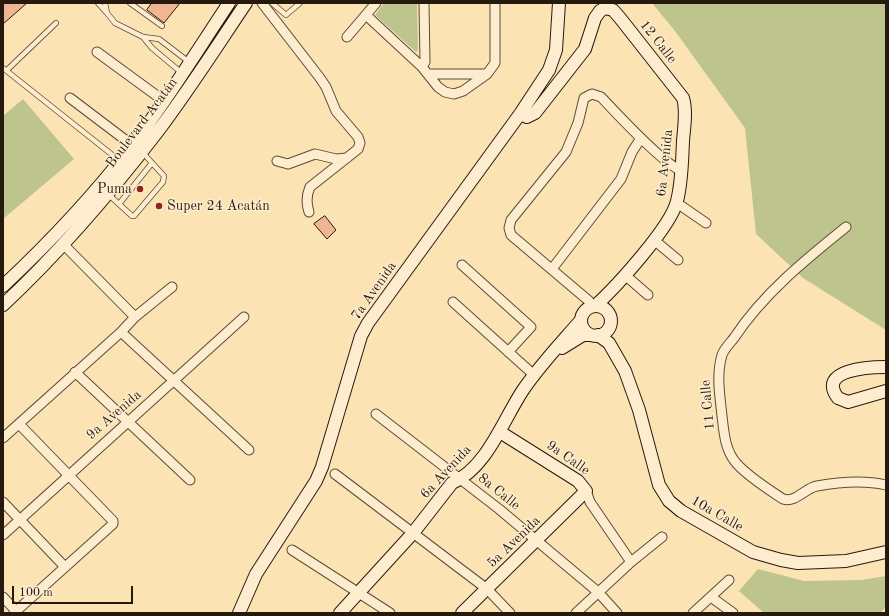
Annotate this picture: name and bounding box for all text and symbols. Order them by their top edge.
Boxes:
street label: 12 Calle [636,17,680,67]
street label: Boulevard Acatán [103,75,181,171]
street label: 6a Avenida [653,129,677,197]
place label: Puma [97,181,132,197]
marker: Puma [135,184,145,194]
place label: Super 24 Acatán [167,198,270,214]
marker: Super 24 Acatán [154,201,164,211]
street label: 7a Avenida [348,259,400,323]
street label: 11 Calle [697,379,719,431]
street label: 9a Avenida [83,387,145,443]
street label: 9a Calle [543,437,593,479]
street label: 6a Avenida [417,442,475,502]
street label: 8a Calle [475,470,523,514]
street label: 10a Calle [688,492,746,536]
street label: 5a Avenida [484,513,544,571]
scale bar [14,578,135,604]
text: 100 m [19,587,53,599]

